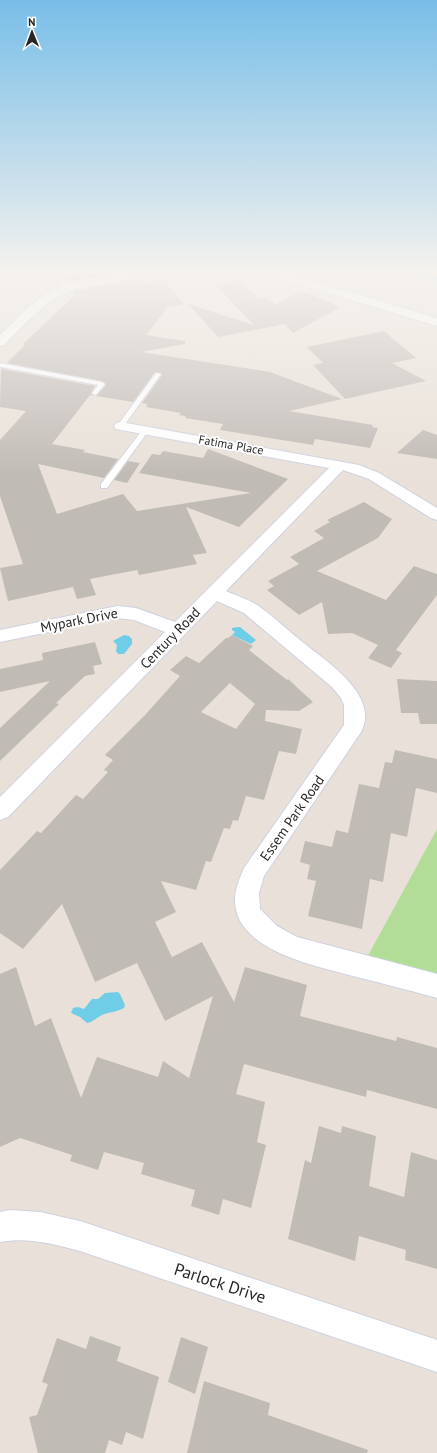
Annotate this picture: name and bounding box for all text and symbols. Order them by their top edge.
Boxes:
north arrow [12,12,52,52]
text: N [28,15,36,29]
street label: Fatima Place [197,431,265,458]
street label: Century Road [136,603,204,673]
street label: Mypark Drive [39,604,119,636]
street label: Essem Park Road [256,772,328,864]
street label: Parlock Drive [171,1258,269,1308]

